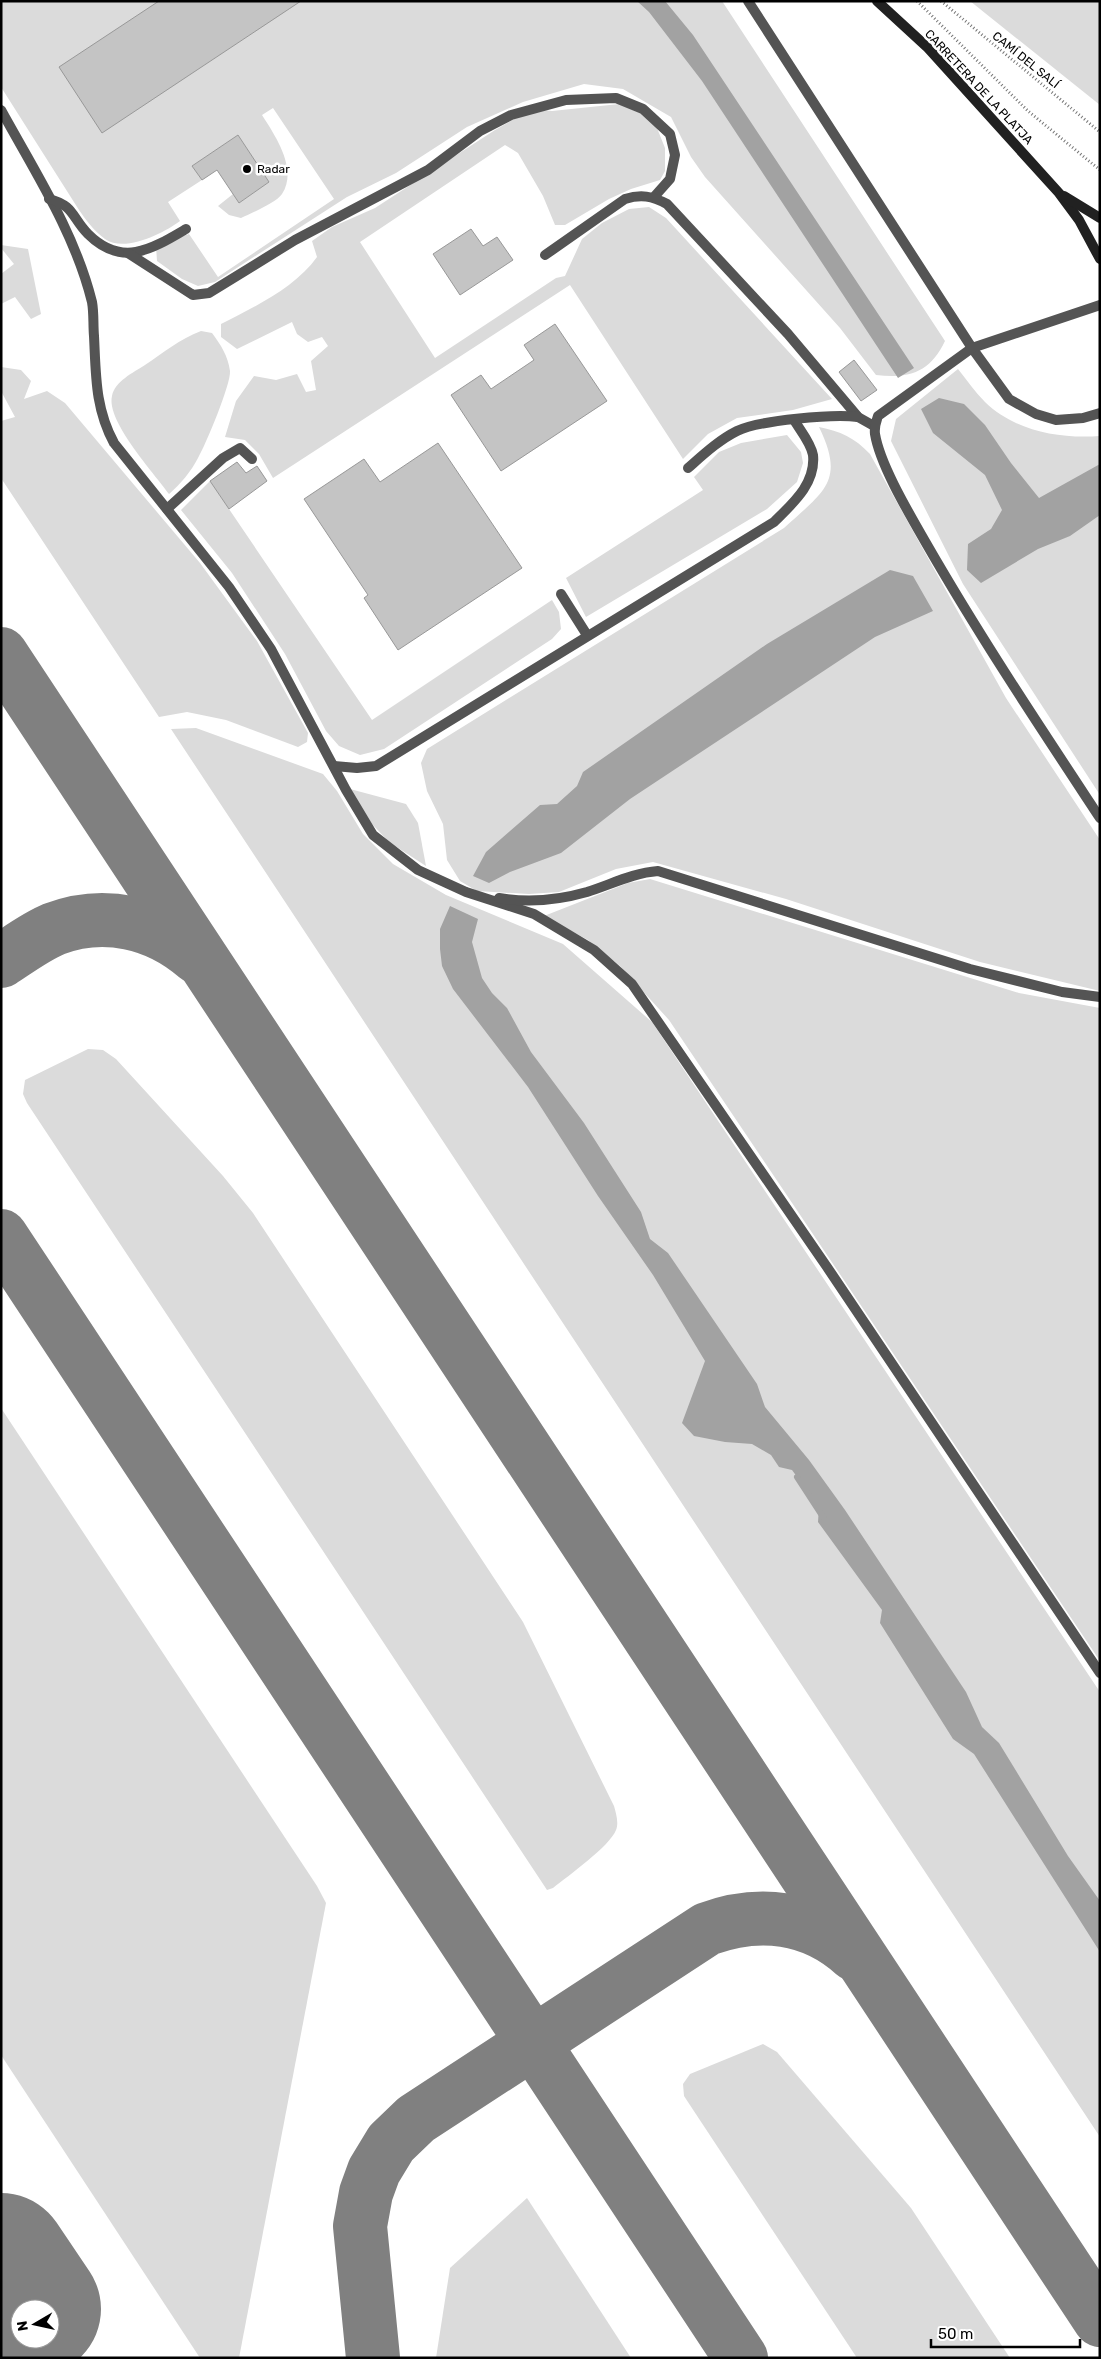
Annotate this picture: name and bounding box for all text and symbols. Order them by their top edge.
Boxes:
street label: CARRETERA DE LA PLATJA [922,27,1036,147]
street label: CAMÍ DEL SALÍ [990,29,1063,92]
place label: Radar [257,162,290,176]
marker: Radar [241,163,253,175]
north arrow [10,2299,60,2349]
scale bar [931,2316,1080,2348]
text: N [13,2320,32,2332]
text: 50 m [938,2325,973,2343]

